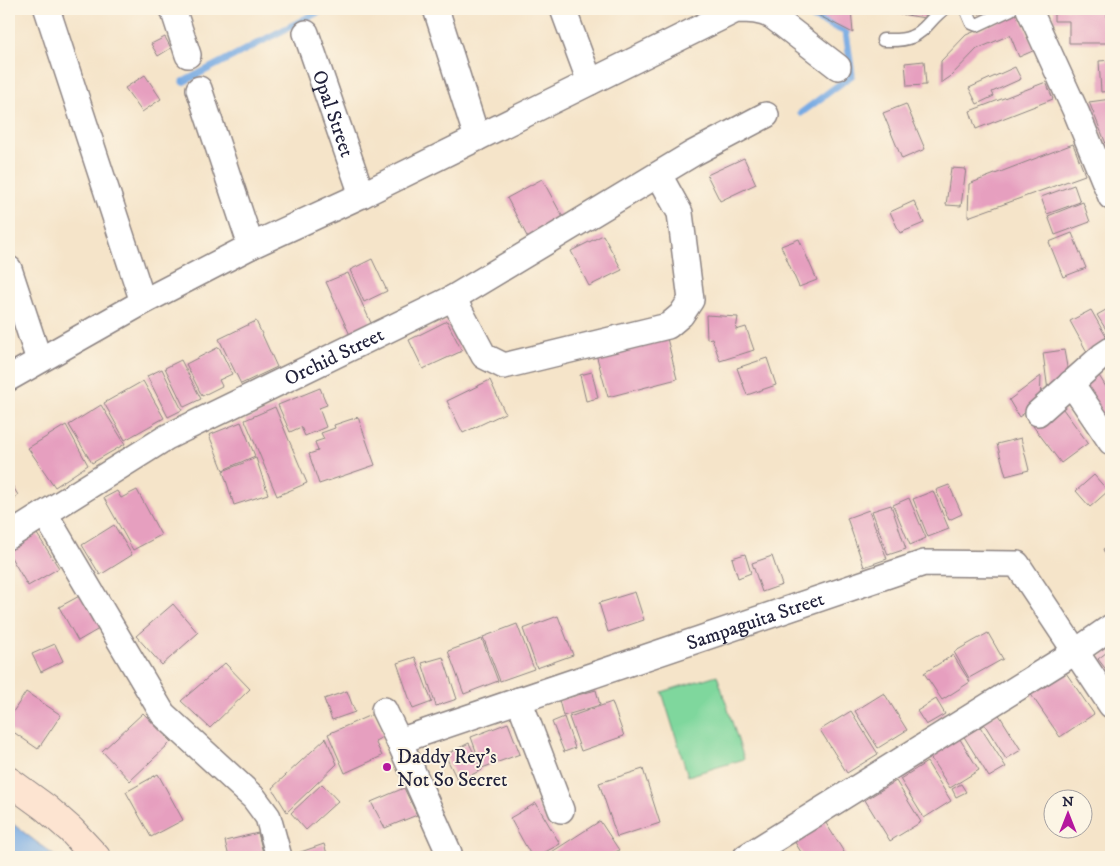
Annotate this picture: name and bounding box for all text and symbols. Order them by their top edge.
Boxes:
street label: Opal Street [306,67,359,161]
street label: Orchid Street [281,323,388,392]
street label: Sampaguita Street [684,587,828,657]
place label: Daddy Rey’s Not So Secret [397,745,507,793]
marker: Daddy Rey’s Not So Secret [381,761,393,773]
north arrow [1042,788,1092,838]
text: N [1062,793,1074,811]

